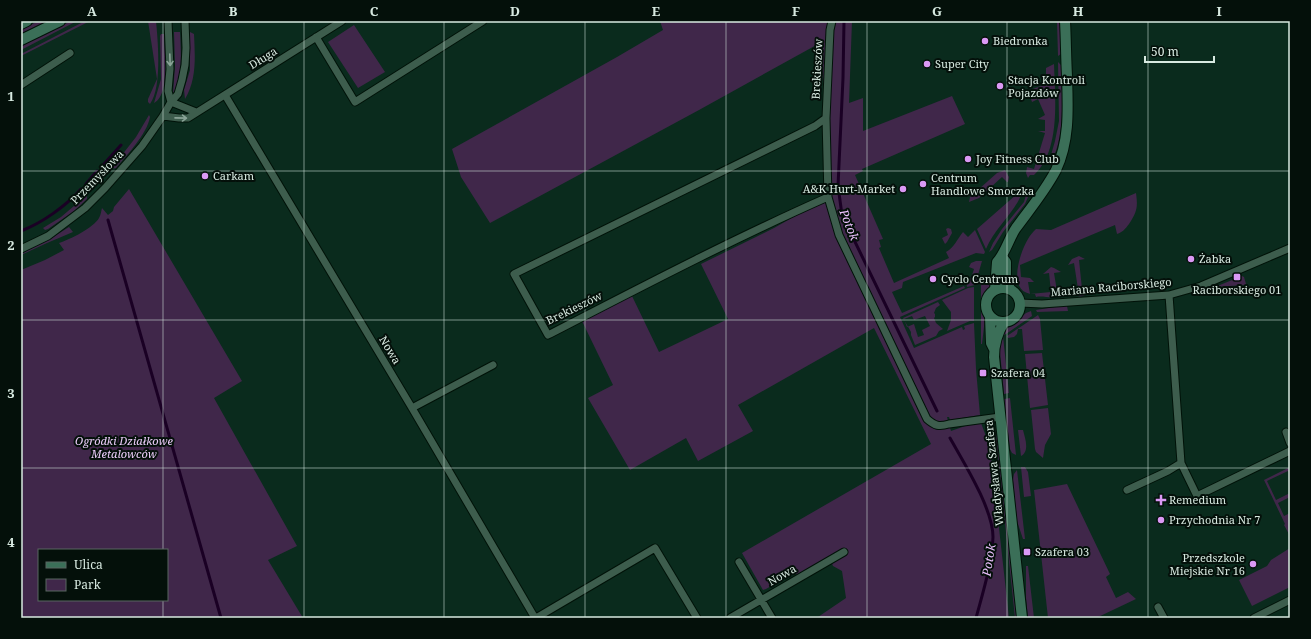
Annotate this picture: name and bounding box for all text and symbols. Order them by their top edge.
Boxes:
text: A [87,2,97,20]
text: B [229,2,238,20]
text: C [370,2,379,20]
text: D [510,2,520,20]
text: E [652,2,661,20]
text: F [792,2,800,20]
text: G [932,2,942,20]
text: H [1073,2,1084,20]
text: I [1216,2,1222,20]
place label: Biedronka [993,33,1048,48]
marker: Biedronka [980,36,990,46]
street label: Brekieszów [807,38,826,100]
scale bar [1145,38,1214,64]
street label: Długa [246,43,280,72]
text: 50 m [1151,43,1179,60]
one-way arrow [166,53,173,66]
place label: Super City [935,56,990,71]
marker: Super City [922,59,932,69]
place label: Stacja Kontroli Pojazdów [1008,72,1086,100]
marker: Stacja Kontroli Pojazdów [995,81,1005,91]
text: 1 [7,87,15,105]
one-way arrow [174,114,187,122]
street label: Przemysłowa [67,146,126,207]
place label: Joy Fitness Club [975,151,1059,166]
marker: Joy Fitness Club [963,154,973,164]
place label: Carkam [213,168,255,183]
place label: Centrum Handlowe Smoczka [931,170,1034,198]
marker: Carkam [200,171,210,181]
marker: Centrum Handlowe Smoczka [918,179,928,189]
place label: A&K Hurt-Market [803,181,895,196]
marker: A&K Hurt-Market [898,184,908,194]
water label: Potok [835,206,864,244]
text: 2 [7,236,15,254]
place label: Żabka [1199,251,1231,266]
marker: Żabka [1186,254,1196,264]
place label: Cyclo Centrum [941,271,1019,286]
marker: Raciborskiego 01 [1232,272,1242,282]
marker: Cyclo Centrum [928,274,938,284]
street label: Mariana Raciborskiego [1050,274,1172,299]
place label: Raciborskiego 01 [1193,282,1281,297]
street label: Brekieszów [543,287,605,328]
street label: Nowa [376,333,405,367]
place label: Szafera 04 [991,365,1045,380]
marker: Szafera 04 [978,368,988,378]
text: 3 [7,384,15,402]
street label: Władysława Szafera [980,419,1007,527]
park label: Ogródki Działkowe Metalowców [75,433,174,461]
place label: Remedium [1169,492,1227,507]
marker: Remedium [1156,495,1166,505]
place label: Przychodnia Nr 7 [1169,512,1260,527]
marker: Przychodnia Nr 7 [1156,515,1166,525]
text: 4 [7,533,15,551]
water label: Potok [977,541,1000,578]
place label: Szafera 03 [1035,544,1089,559]
marker: Szafera 03 [1022,547,1032,557]
legend [38,549,168,601]
place label: Przedszkole Miejskie Nr 16 [1170,550,1245,578]
text: Ulica [74,556,103,573]
marker: Przedszkole Miejskie Nr 16 [1248,559,1258,569]
street label: Nowa [765,560,799,589]
text: Park [74,576,102,593]

